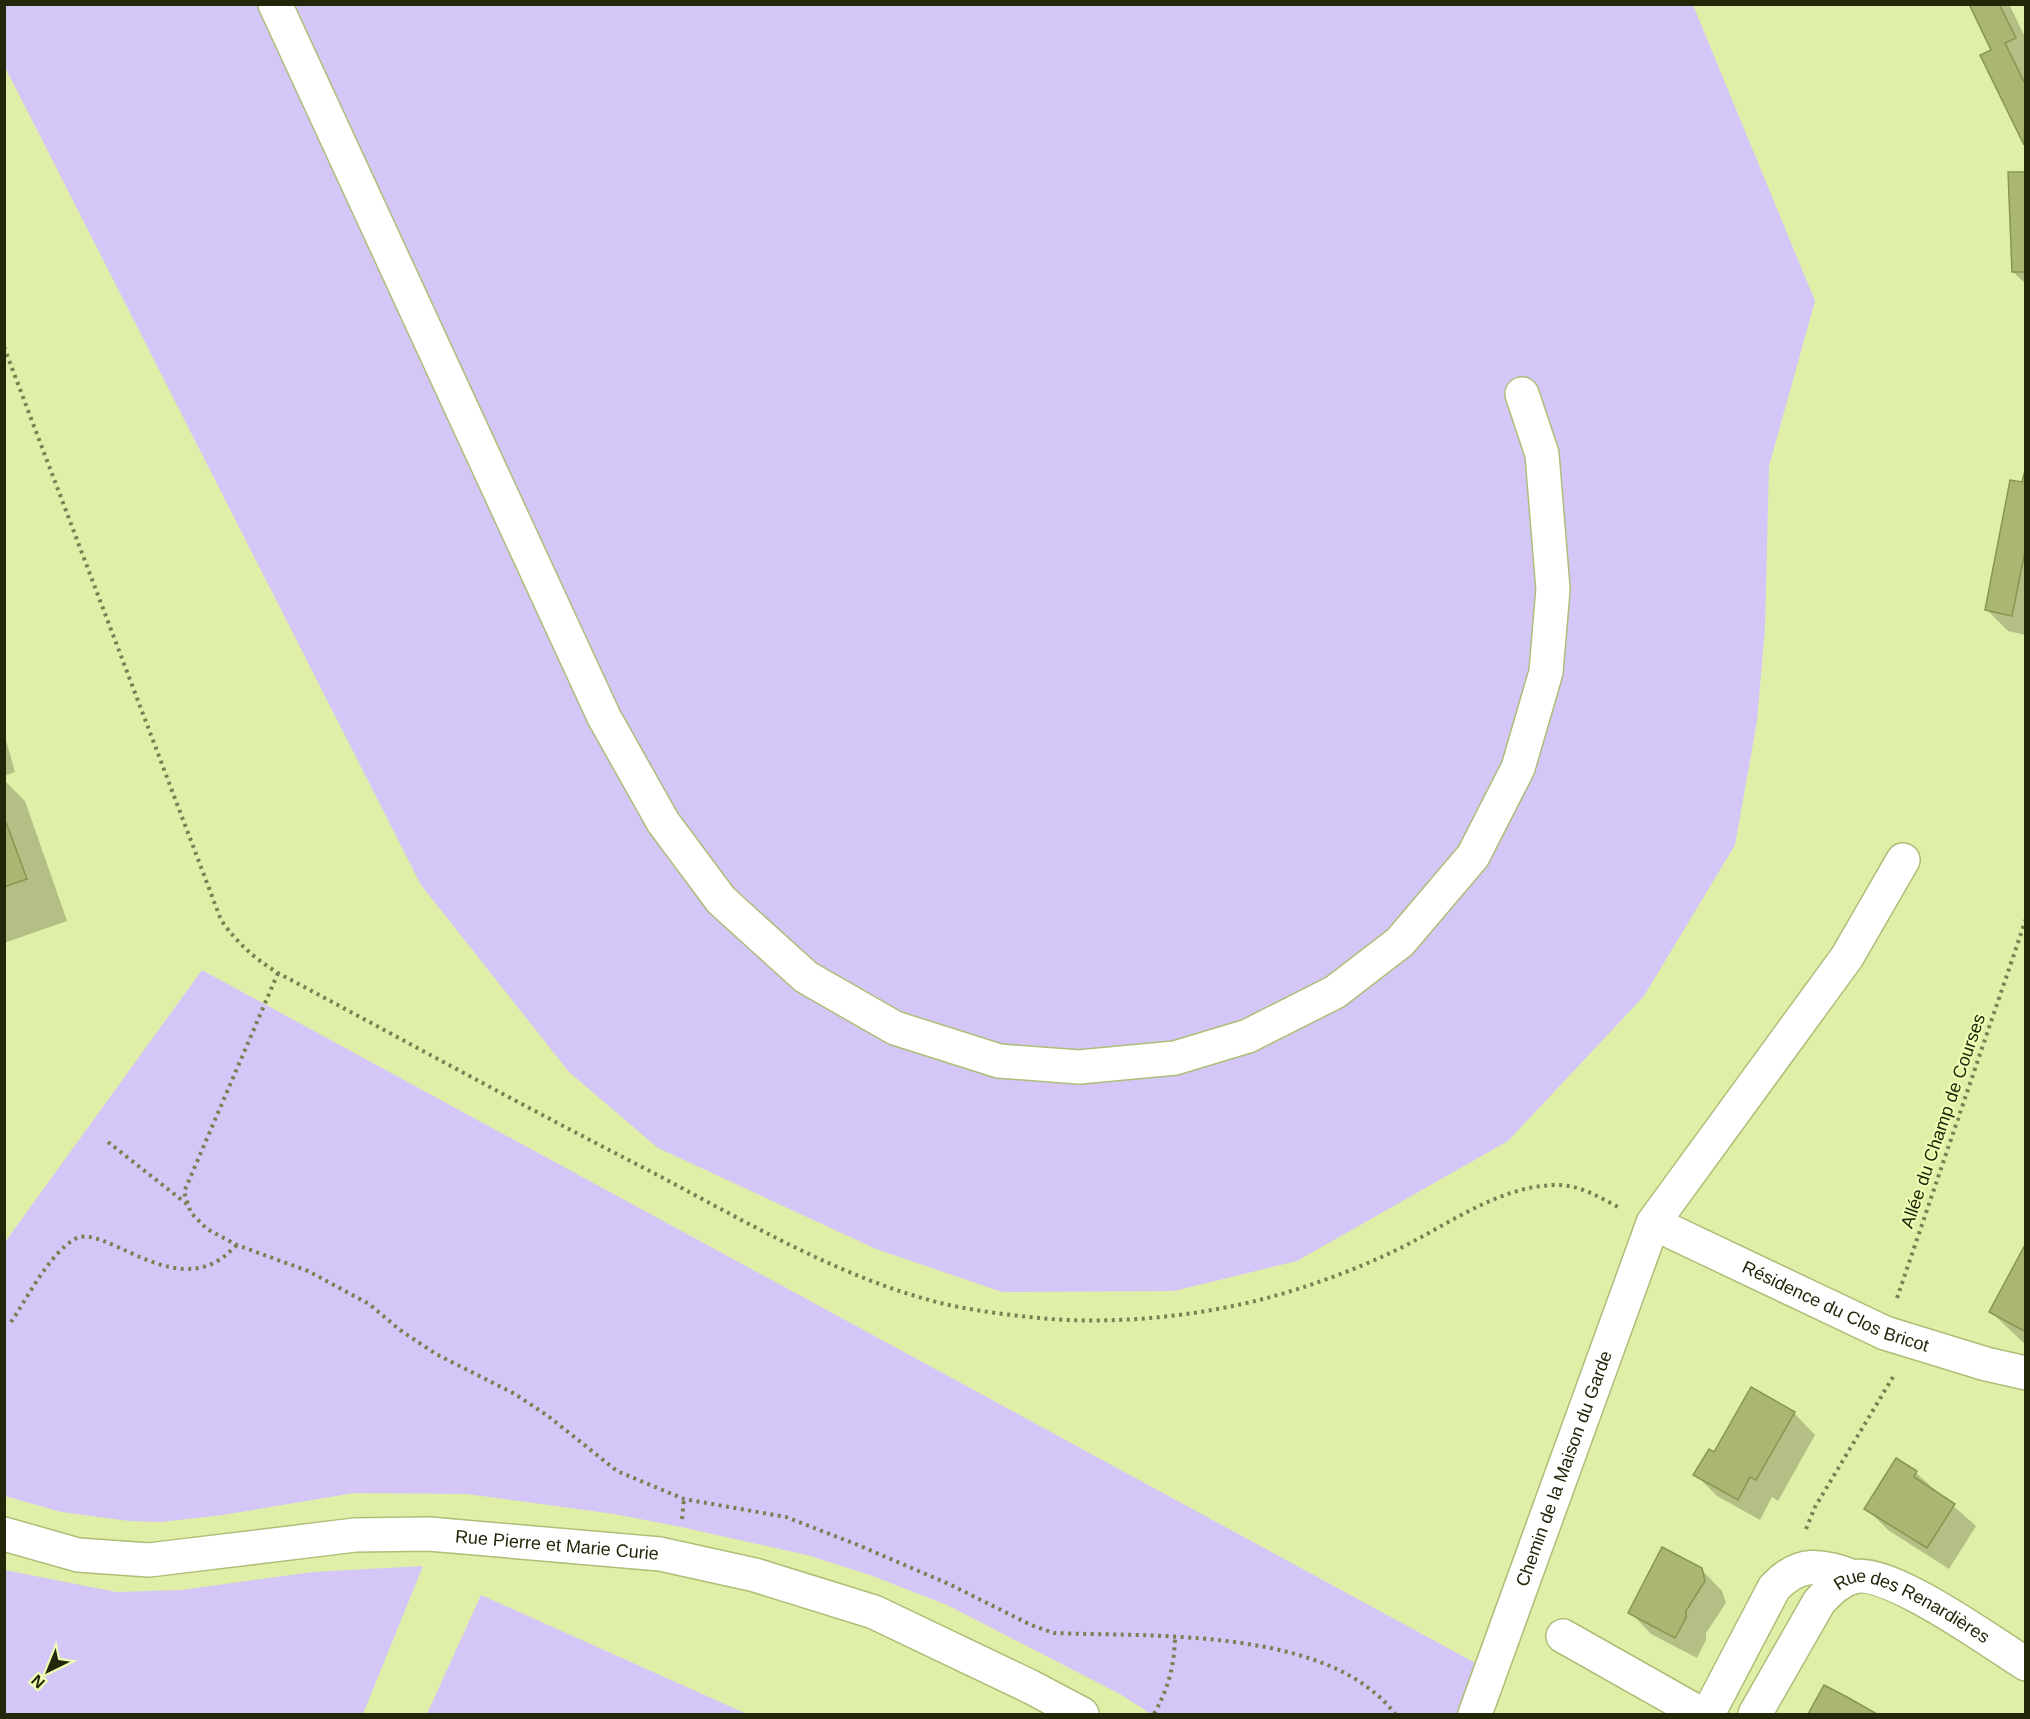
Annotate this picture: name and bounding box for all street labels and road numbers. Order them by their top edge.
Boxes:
street label: Allée du Champ de Courses [1897,1011,1989,1231]
street label: Résidence du Clos Bricot [1739,1257,1931,1356]
street label: Chemin de la Maison du Garde [1512,1348,1616,1589]
street label: Rue Pierre et Marie Curie [454,1526,660,1564]
street label: Rue des Renardières [1830,1566,1993,1647]

